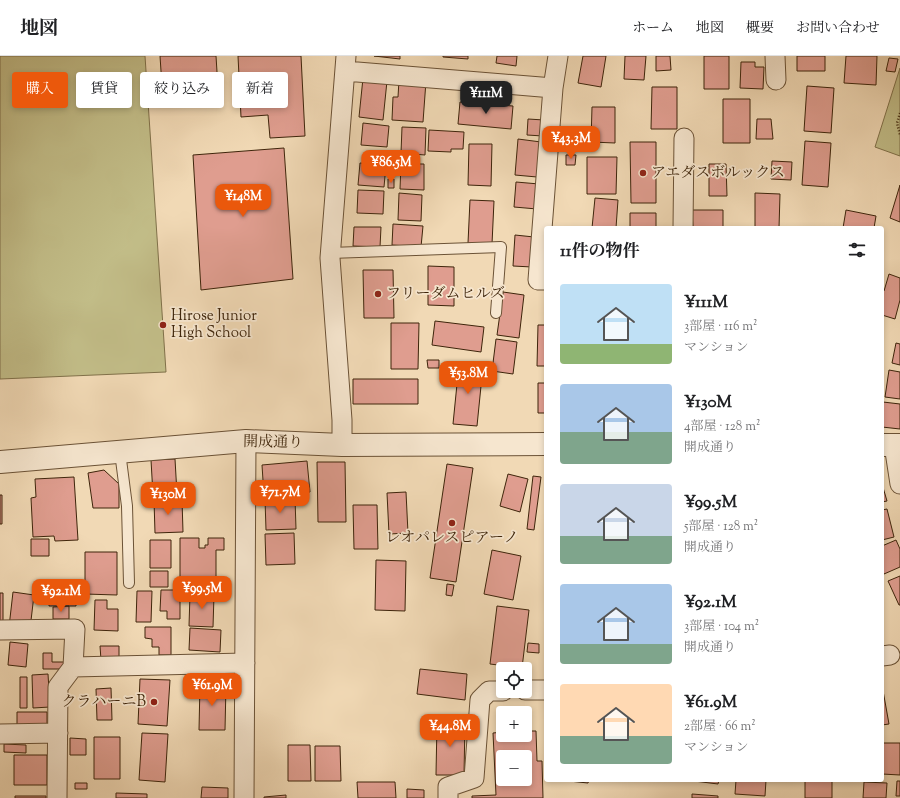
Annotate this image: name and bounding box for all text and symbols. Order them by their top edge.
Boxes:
text: 地図 [20,16,58,43]
text: ホーム [632,19,674,39]
text: 地図 [696,19,724,39]
text: 概要 [746,19,774,39]
text: お問い合わせ [796,19,880,39]
chip: 購入 [12,72,68,108]
chip: 賃貸 [76,72,132,108]
chip: 絞り込み [140,72,224,108]
chip: 新着 [232,72,288,108]
pin: ¥111M [458,81,514,115]
text: ¥111M [469,85,503,103]
pin: ¥43.3M [538,126,604,160]
text: ¥43.3M [551,130,591,148]
pin: ¥86.5M [358,150,424,184]
text: ¥86.5M [370,154,412,172]
place label: アエダスボルックス [651,163,785,184]
marker: アエダスボルックス [638,168,648,178]
pin: ¥148M [215,184,271,218]
text: ¥148M [224,188,262,206]
icon: filters [846,239,868,261]
text: 11件の物件 [560,240,640,264]
place label: フリーダムヒルズ [386,284,505,305]
marker: フリーダムヒルズ [373,289,383,299]
text: ¥111M [684,291,728,315]
icon: home [592,300,640,348]
place label: Hirose Junior High School [171,306,257,344]
text: 3部屋 · 116 m² [684,318,757,336]
marker: Hirose Junior High School [158,320,168,330]
text: マンション [684,339,748,357]
pin: ¥53.8M [435,361,501,395]
text: ¥53.8M [448,365,488,383]
text: ¥130M [684,391,732,415]
icon: home [592,400,640,448]
text: 4部屋 · 128 m² [684,418,760,436]
street label: 開成通り [243,432,303,454]
text: 開成通り [684,439,736,457]
pin: ¥71.7M [247,480,313,514]
pin: ¥130M [140,482,196,516]
text: ¥71.7M [260,484,300,502]
text: ¥130M [150,486,186,504]
text: ¥99.5M [684,491,737,515]
icon: home [592,500,640,548]
marker: レオパレスピアーノ [447,518,457,528]
text: 5部屋 · 128 m² [684,518,758,536]
place label: レオパレスピアーノ [385,528,519,549]
text: 開成通り [684,539,736,557]
pin: ¥99.5M [169,576,235,610]
pin: ¥92.1M [28,579,94,613]
text: ¥99.5M [182,580,222,598]
text: ¥92.1M [41,583,81,601]
text: ¥92.1M [684,591,737,615]
icon: home [592,600,640,648]
text: 3部屋 · 104 m² [684,618,759,636]
text: 開成通り [684,639,736,657]
map controls [496,662,532,786]
button: locate [496,662,532,698]
pin: ¥61.9M [179,673,245,707]
text: ¥61.9M [192,677,232,695]
text: ¥61.9M [684,691,737,715]
place label: クラハーニB [62,692,147,713]
marker: クラハーニB [149,697,159,707]
icon: home [592,700,640,748]
button: + [496,706,532,742]
pin: ¥44.8M [417,714,483,748]
text: ¥44.8M [429,718,471,736]
text: 2部屋 · 66 m² [684,718,756,736]
text: マンション [684,739,748,757]
button: − [496,750,532,786]

